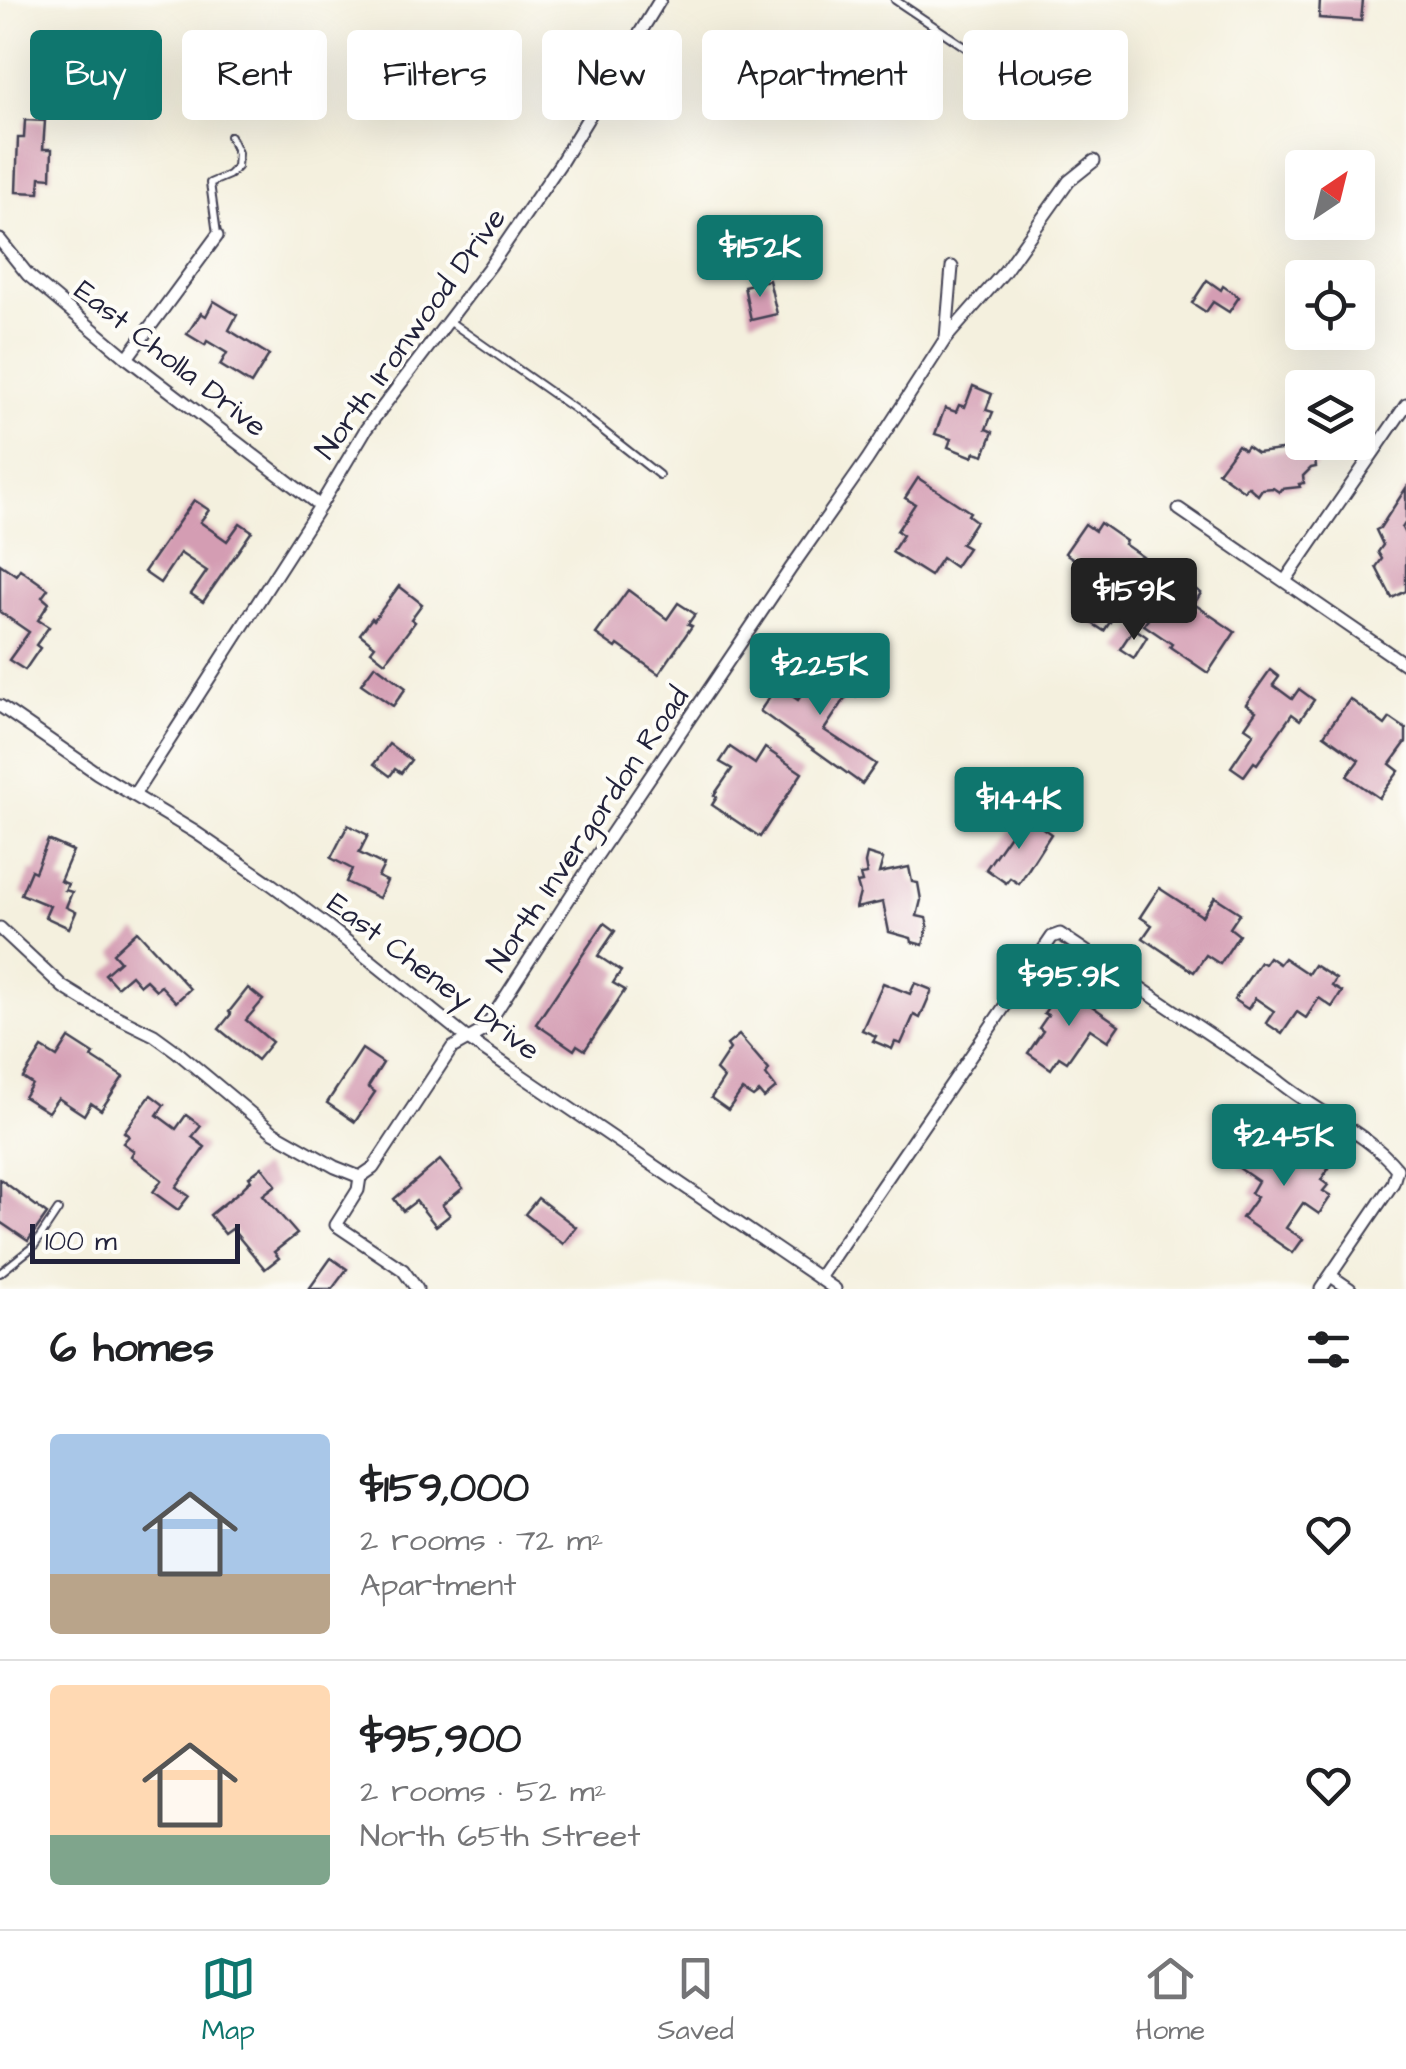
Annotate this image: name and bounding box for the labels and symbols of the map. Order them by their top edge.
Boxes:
north arrow [1285,150,1375,240]
street label: North Ironwood Drive [305,199,517,468]
pin: $152K [690,215,830,300]
street label: East Cholla Drive [65,270,276,447]
pin: $159K [1064,558,1204,643]
pin: $225K [750,633,890,718]
street label: North Invergordon Road [476,678,700,981]
pin: $144K [949,767,1089,852]
street label: East Cheney Drive [318,883,548,1072]
pin: $95.9K [988,944,1150,1029]
pin: $245K [1214,1104,1354,1189]
scale bar [30,1219,240,1264]

